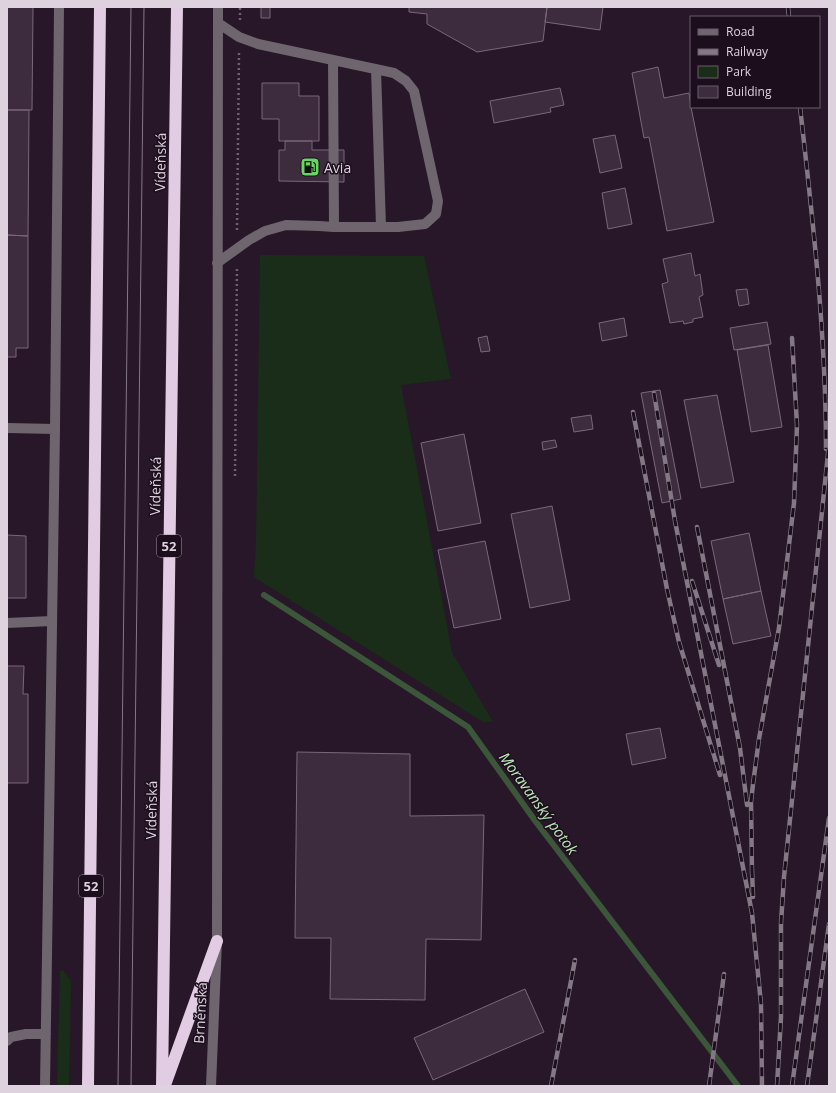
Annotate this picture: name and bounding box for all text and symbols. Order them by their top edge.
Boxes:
legend [690,16,820,108]
text: Road [726,23,755,40]
text: Railway [726,43,769,60]
text: Park [726,63,752,80]
text: Building [726,83,772,100]
street label: Vídeňská [150,132,170,192]
fuel station icon: Avia [299,156,321,178]
place label: Avia [324,158,351,177]
street label: Vídeňská [145,456,165,516]
road number: 52 [157,535,181,557]
water label: Moravanský potok [495,748,583,859]
street label: Vídeňská [141,780,161,840]
road number: 52 [79,875,103,897]
street label: Brněnská [189,982,211,1044]

